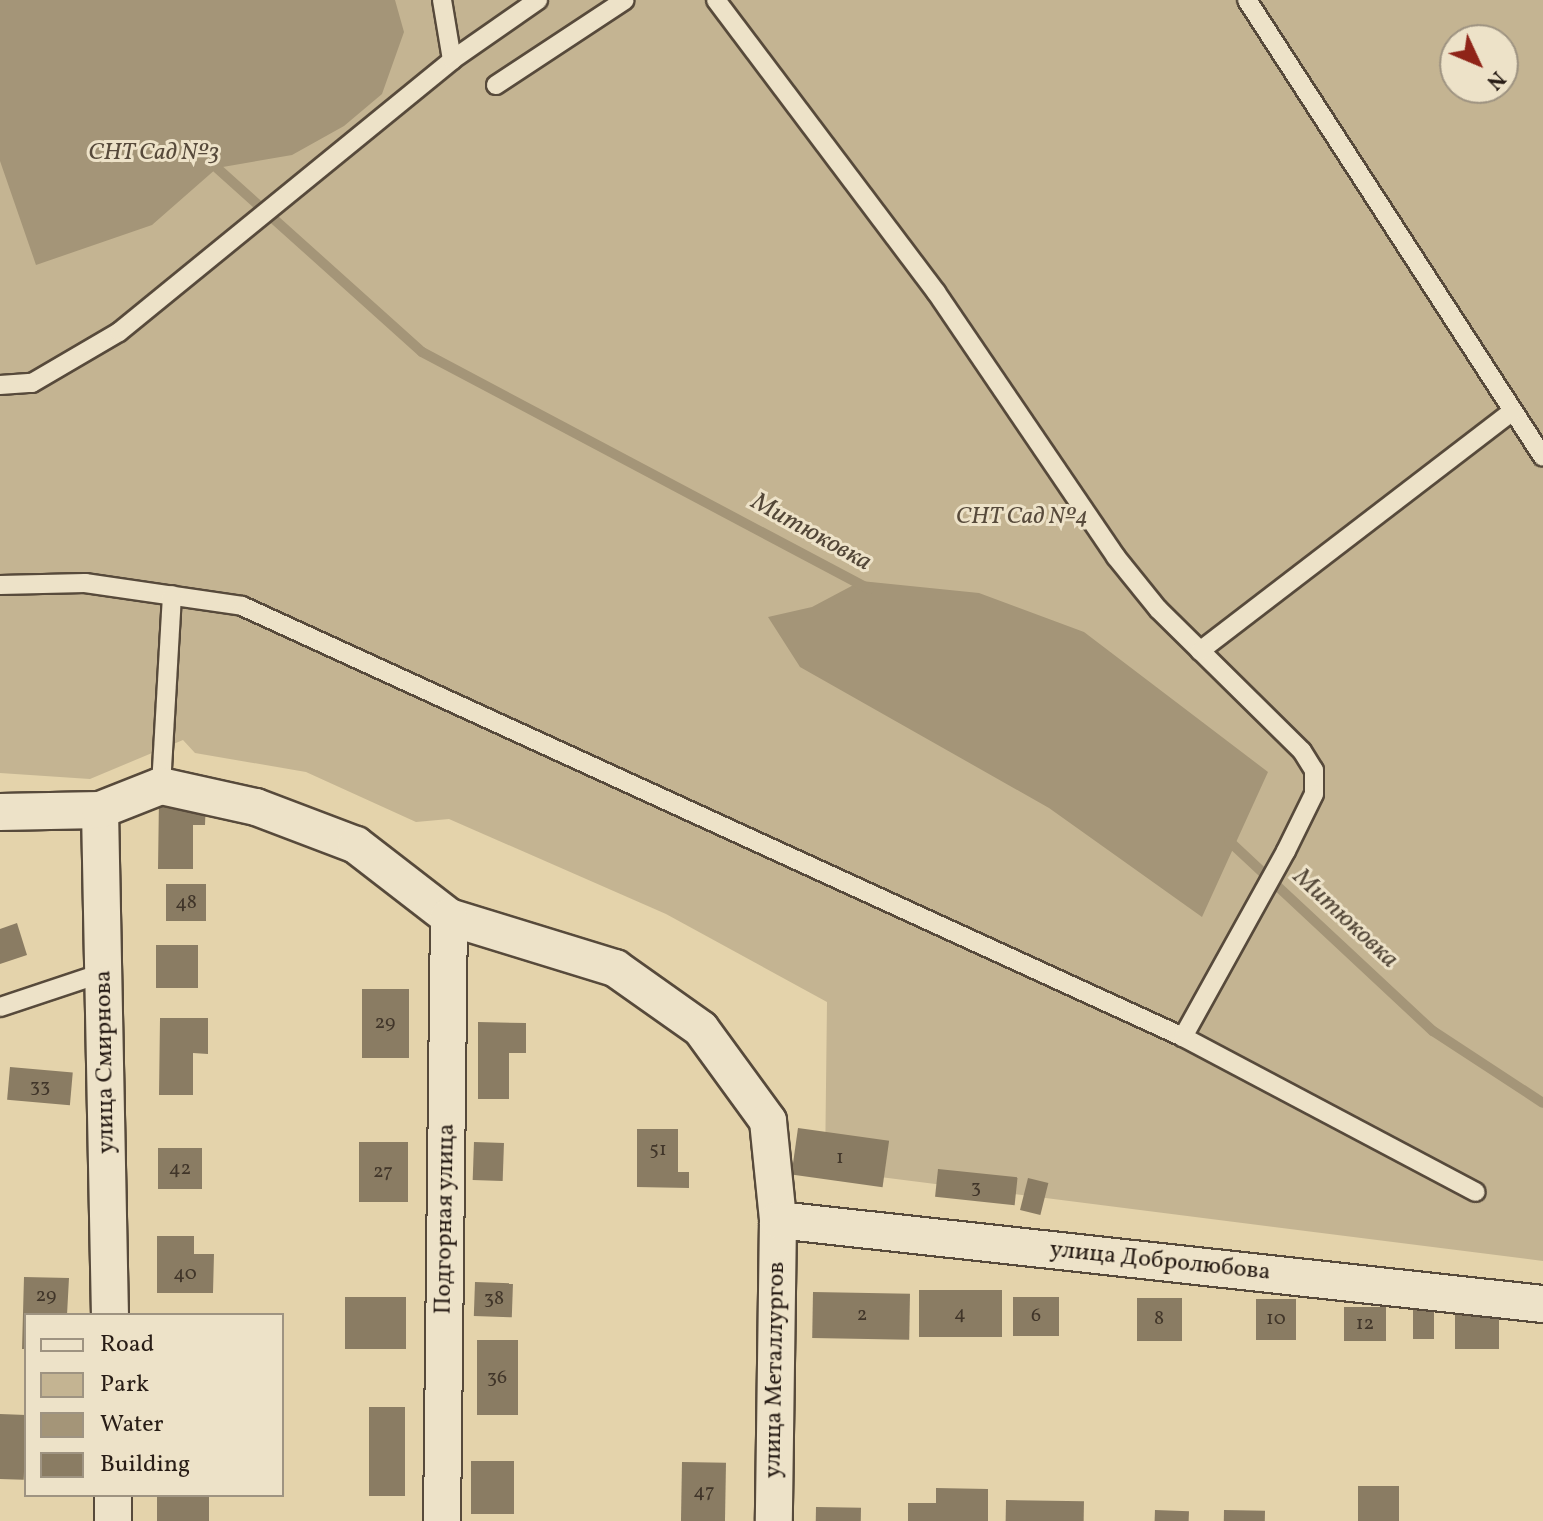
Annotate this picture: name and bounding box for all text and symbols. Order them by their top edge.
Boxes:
north arrow [1439,24,1519,104]
text: N [1478,63,1512,96]
park label: СНТ Сад №3 [88,140,220,168]
water label: Митюковка [745,487,877,579]
park label: СНТ Сад №4 [956,504,1088,532]
water label: Митюковка [1286,862,1404,976]
house number: 48 [175,891,197,915]
street label: улица Смирнова [90,970,122,1154]
house number: 29 [375,1011,395,1035]
house number: 33 [30,1075,50,1099]
street label: Подгорная улица [430,1123,462,1315]
house number: 51 [649,1138,667,1162]
house number: 1 [836,1146,844,1170]
house number: 42 [169,1157,191,1181]
house number: 27 [373,1160,393,1184]
house number: 3 [971,1176,981,1200]
street label: улица Добролюбова [1048,1236,1272,1288]
street label: улица Металлургов [760,1261,792,1479]
house number: 40 [173,1262,197,1286]
house number: 29 [36,1284,56,1308]
house number: 38 [484,1287,504,1311]
house number: 4 [954,1302,966,1326]
house number: 2 [857,1303,867,1327]
house number: 6 [1031,1304,1041,1328]
house number: 8 [1154,1307,1164,1331]
house number: 10 [1266,1307,1286,1331]
house number: 12 [1356,1312,1374,1336]
legend [24,1313,284,1497]
text: Road [100,1328,154,1362]
house number: 36 [487,1366,507,1390]
text: Park [100,1368,149,1402]
text: Water [100,1408,164,1442]
text: Building [100,1448,190,1482]
house number: 47 [693,1480,715,1504]

